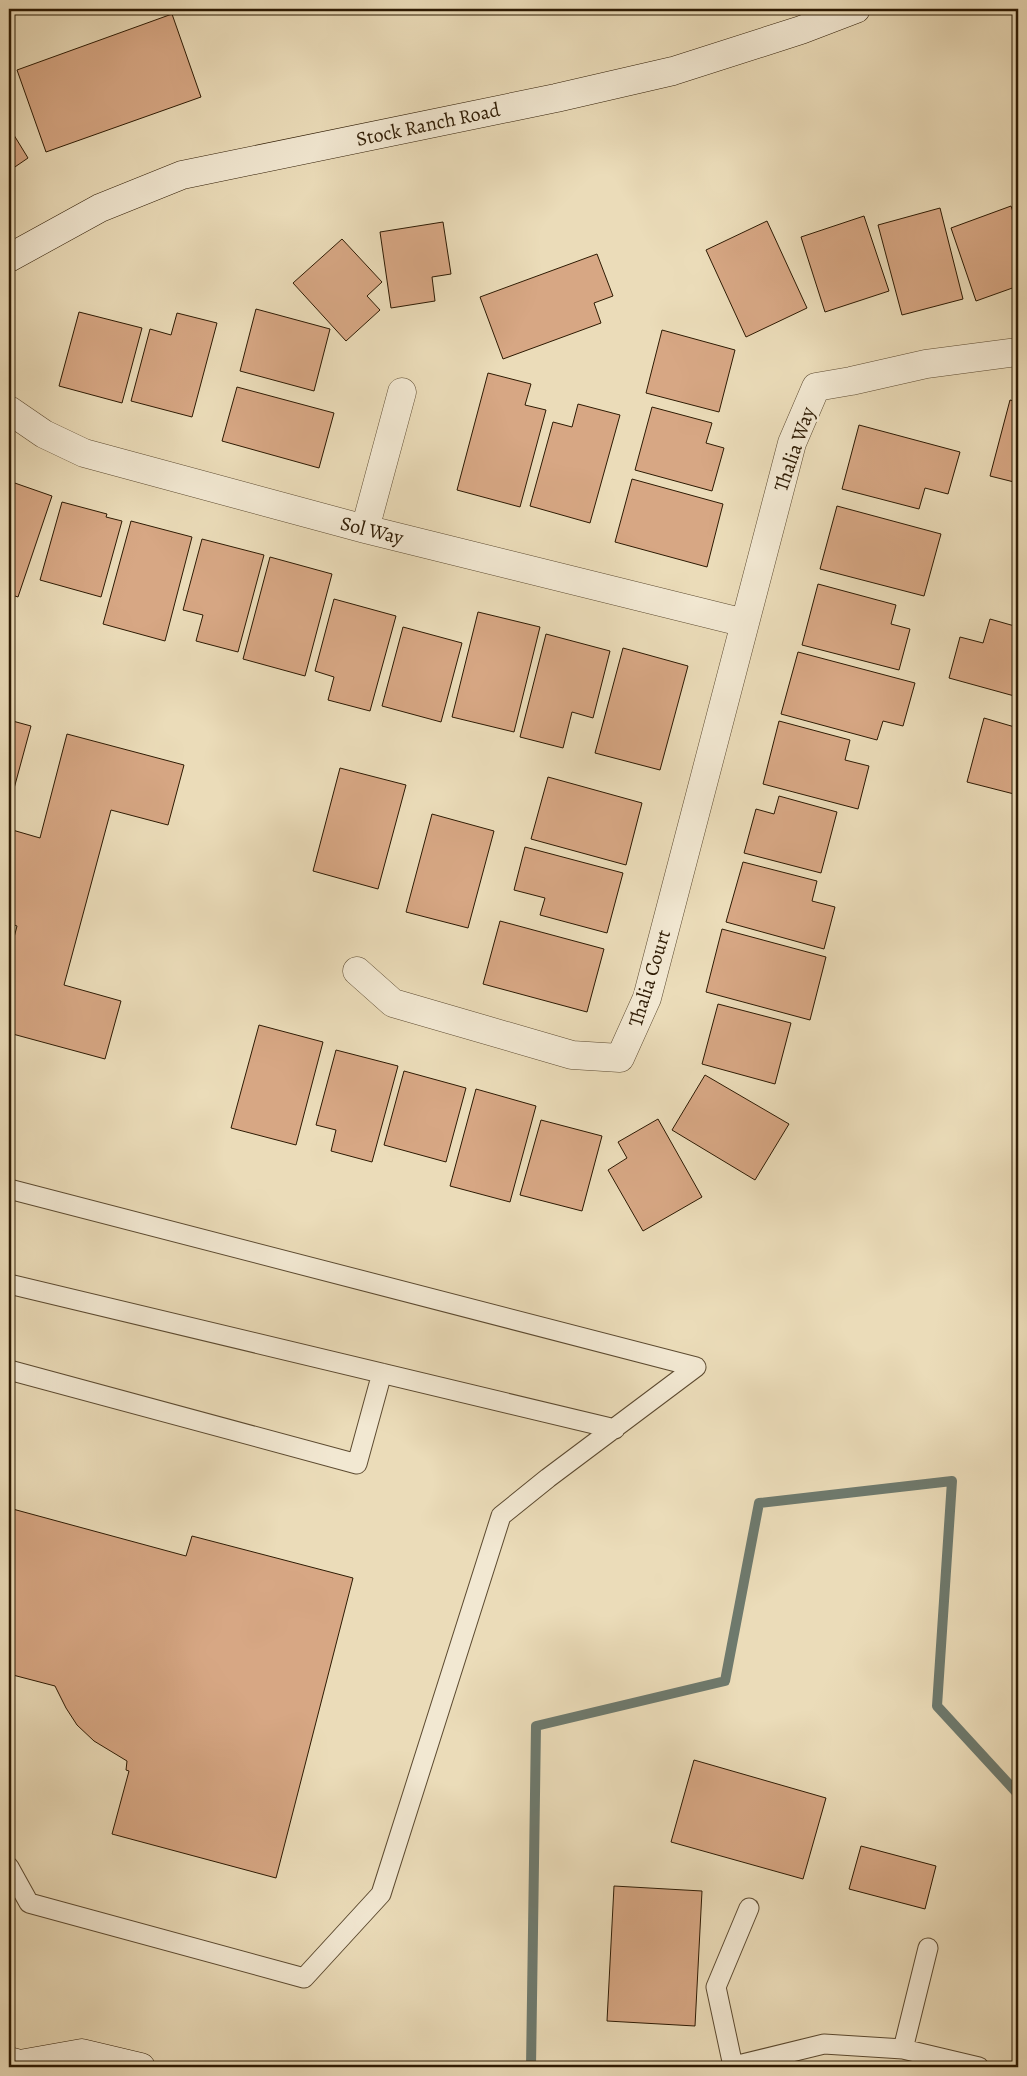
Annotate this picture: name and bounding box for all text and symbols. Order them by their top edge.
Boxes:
street label: Stock Ranch Road [354,96,503,153]
street label: Thalia Way [767,402,822,495]
street label: Sol Way [338,510,407,552]
street label: Thalia Court [622,926,677,1030]

